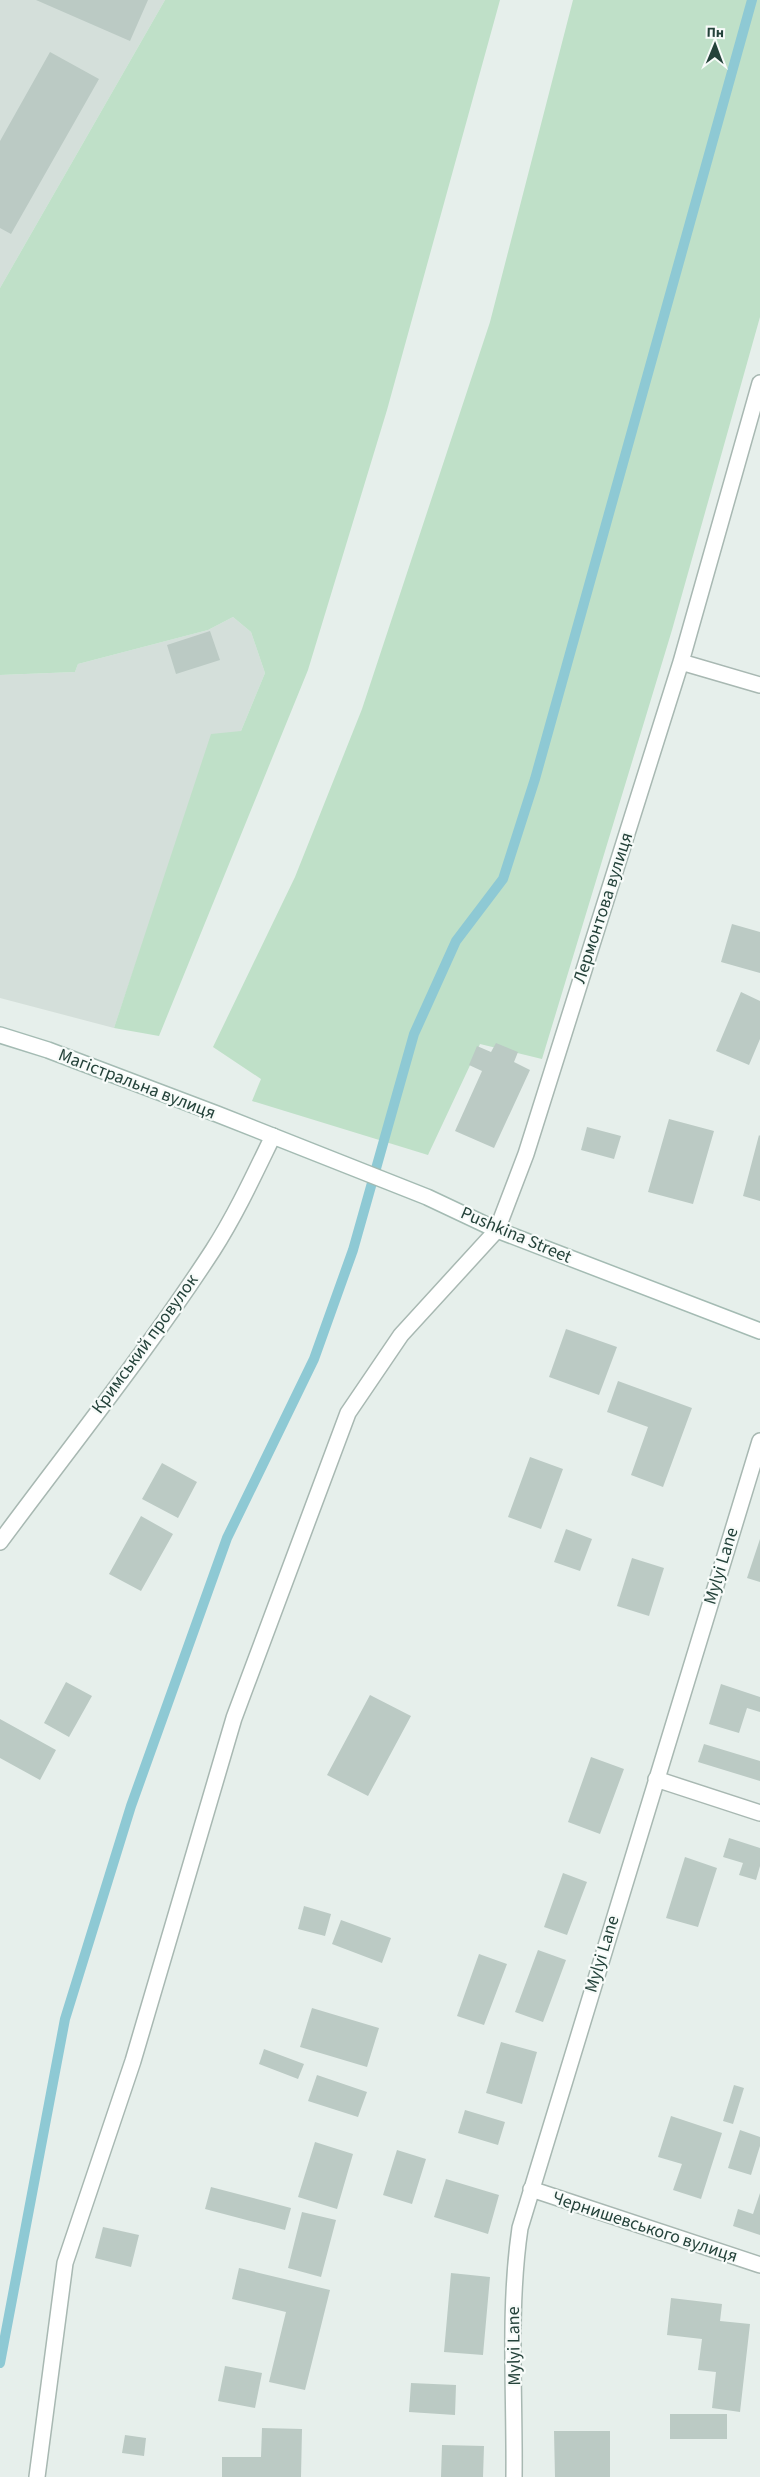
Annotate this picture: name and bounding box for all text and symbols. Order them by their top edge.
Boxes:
north arrow [690,20,740,70]
text: Пн [706,23,724,43]
street label: Лермонтова вулиця [567,829,639,987]
street label: Магістральна вулиця [55,1042,219,1126]
street label: Pushkina Street [457,1200,575,1270]
street label: Кримський провулок [86,1269,204,1419]
street label: Mylyi Lane [697,1524,745,1607]
street label: Mylyi Lane [578,1912,626,1995]
street label: Чернишевського вулиця [549,2185,741,2269]
street label: Mylyi Lane [501,2306,527,2386]

